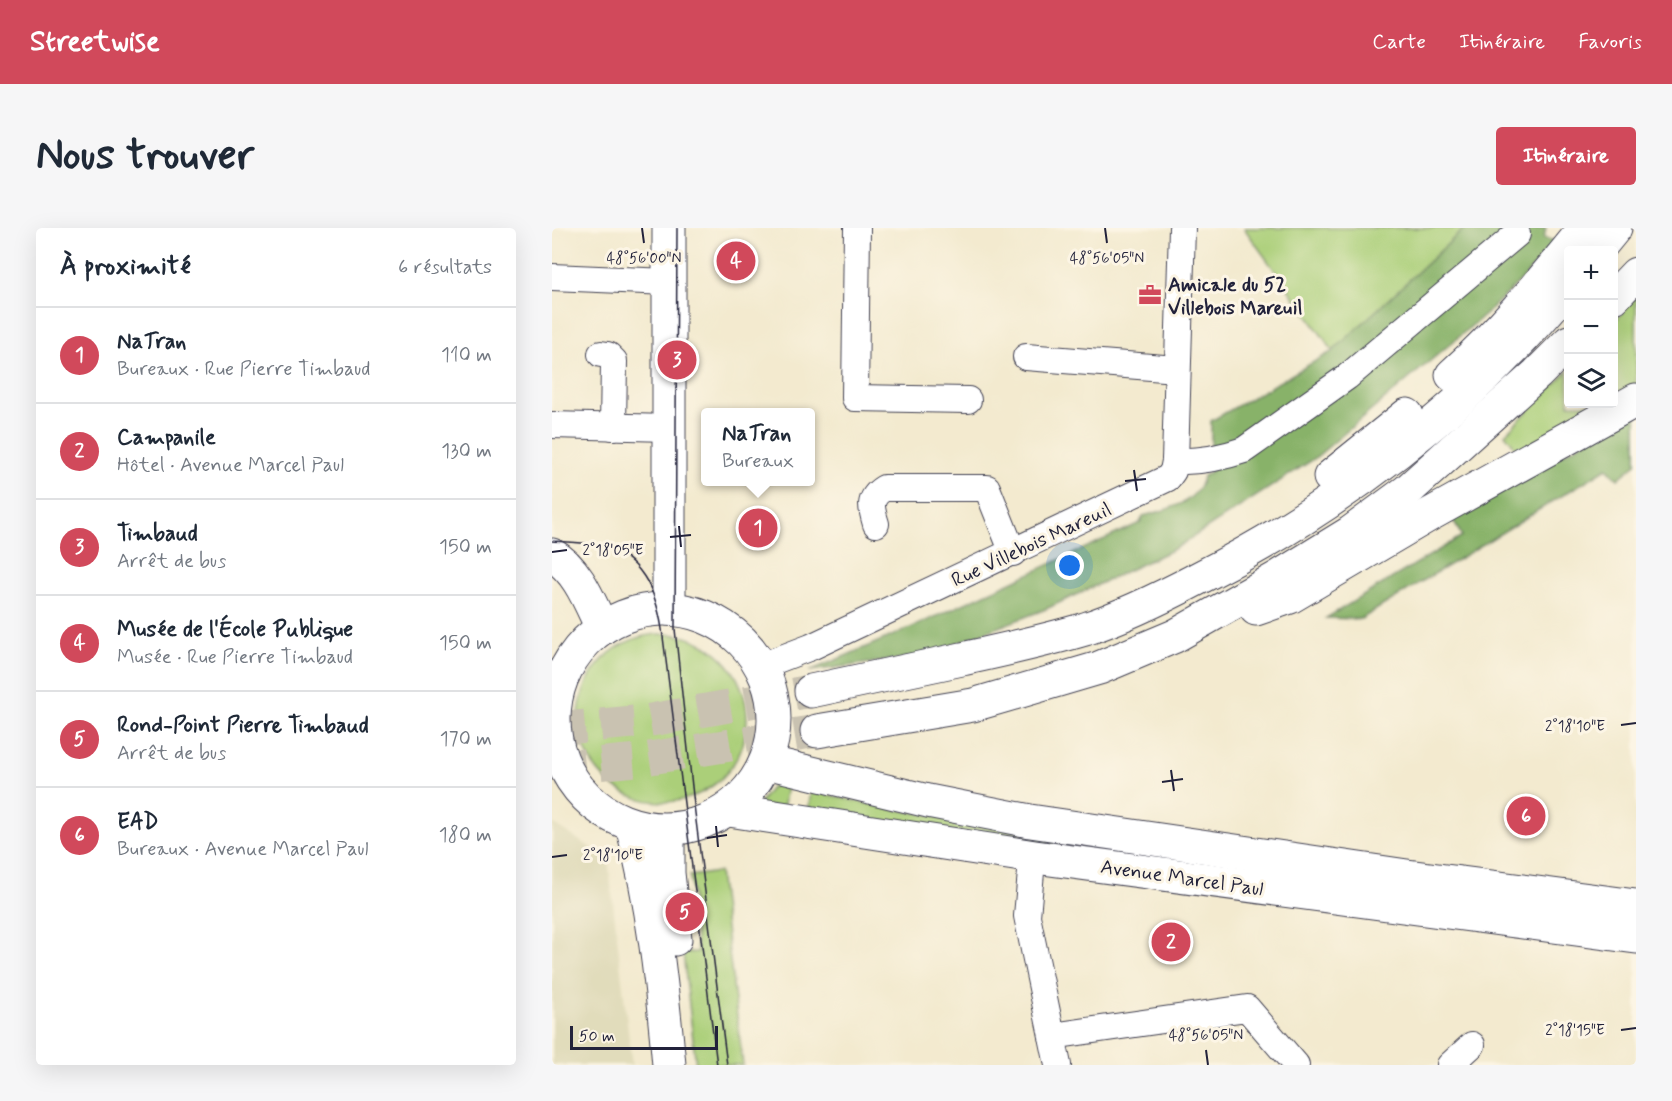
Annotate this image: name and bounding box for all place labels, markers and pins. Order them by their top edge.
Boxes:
pin: 4 [716,238,756,284]
place label: Amicale du 52 Villebois Mareuil [1168,272,1302,322]
office icon: Amicale du 52 Villebois Mareuil [1137,282,1163,308]
pin: 3 [658,338,696,382]
pin: 1 [738,506,778,550]
pin: 6 [1506,794,1546,838]
pin: 5 [666,890,704,934]
pin: 2 [1152,920,1190,964]

